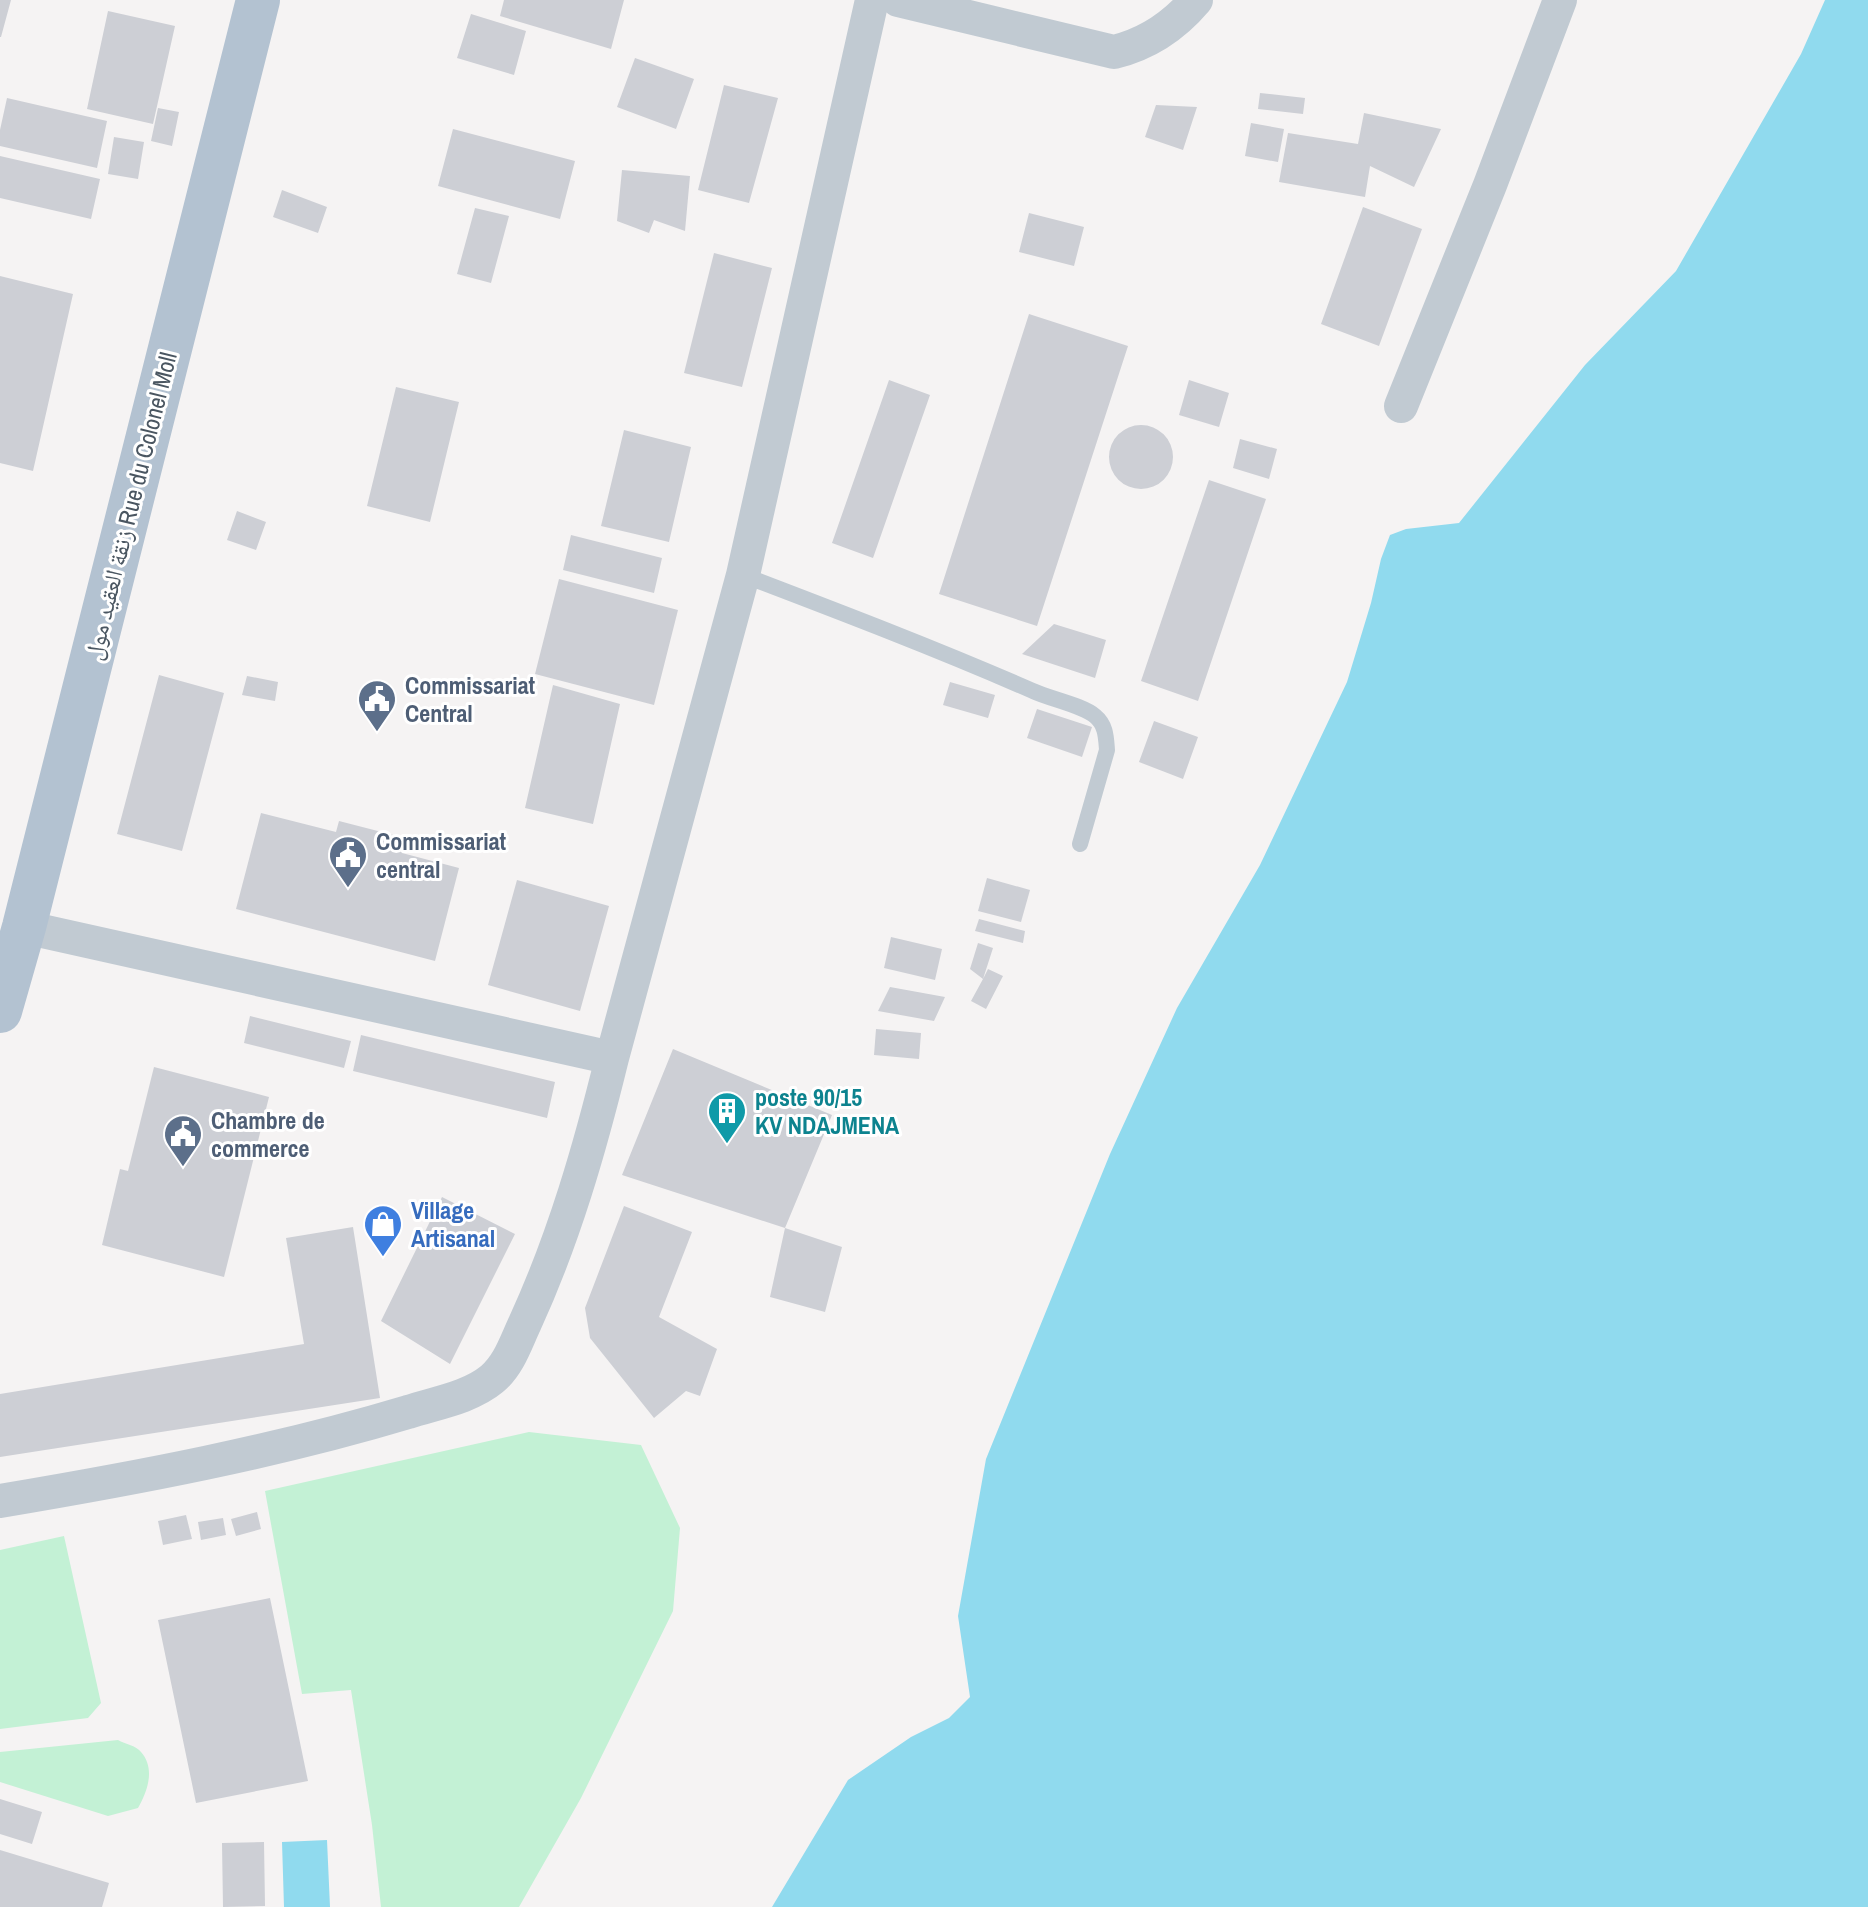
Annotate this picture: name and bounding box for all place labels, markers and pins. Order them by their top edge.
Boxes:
place label: Commissariat Central [405,669,536,729]
public building icon: Commissariat Central [356,678,398,733]
place label: Commissariat central [376,825,507,885]
public building icon: Commissariat central [327,834,369,889]
place label: poste 90/15 KV NDAJMENA [755,1081,900,1141]
building icon: poste 90/15 KV NDAJMENA [706,1090,748,1145]
place label: Chambre de commerce [211,1104,325,1164]
public building icon: Chambre de commerce [162,1113,204,1168]
place label: Village Artisanal [411,1194,495,1254]
shop icon: Village Artisanal [362,1203,404,1258]

